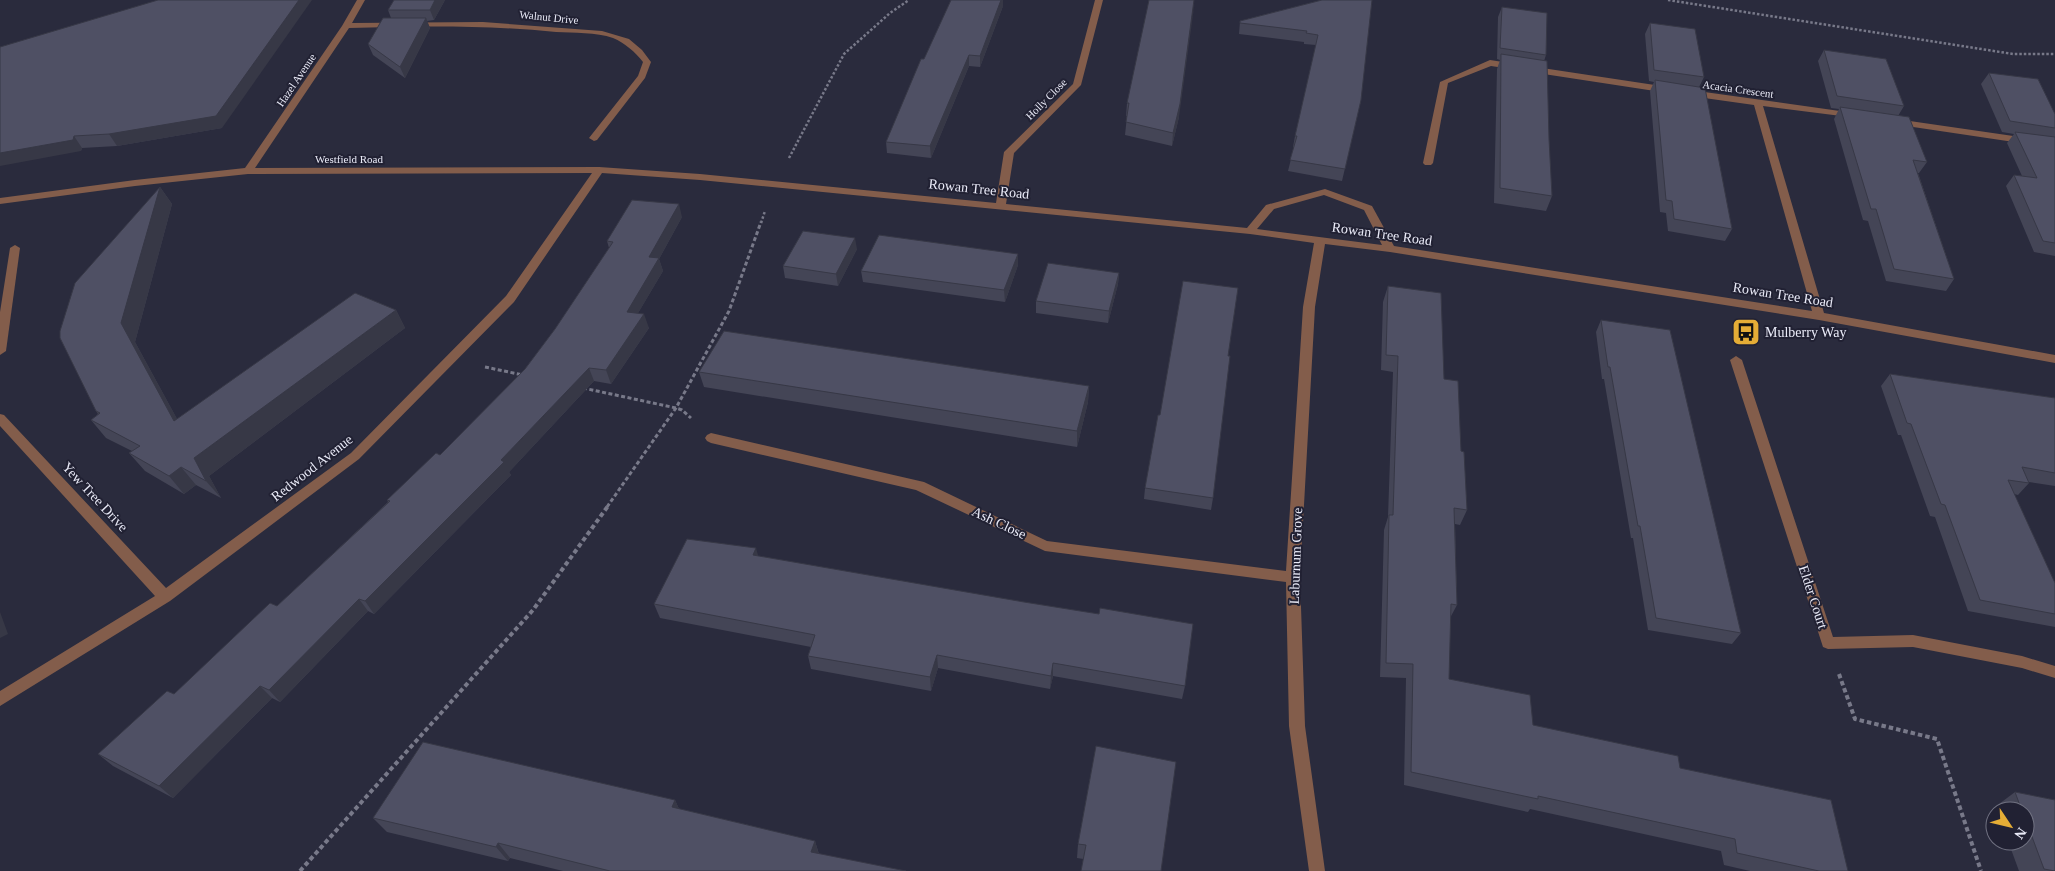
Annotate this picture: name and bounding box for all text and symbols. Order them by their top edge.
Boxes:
street label: Walnut Drive [519,8,579,26]
street label: Hazel Avenue [274,51,318,109]
street label: Holly Close [1023,76,1069,122]
street label: Acacia Crescent [1702,78,1774,100]
street label: Westfield Road [315,153,383,165]
street label: Rowan Tree Road [928,176,1030,202]
street label: Rowan Tree Road [1331,220,1433,248]
street label: Rowan Tree Road [1732,280,1834,310]
bus stop icon: Mulberry Way [1731,317,1761,347]
place label: Mulberry Way [1765,325,1846,340]
street label: Redwood Avenue [268,432,356,504]
street label: Yew Tree Drive [59,459,131,535]
street label: Ash Close [970,504,1028,542]
street label: Laburnum Grove [1287,507,1305,605]
street label: Elder Court [1796,563,1830,631]
north arrow [1985,801,2035,851]
text: N [2011,825,2029,842]

